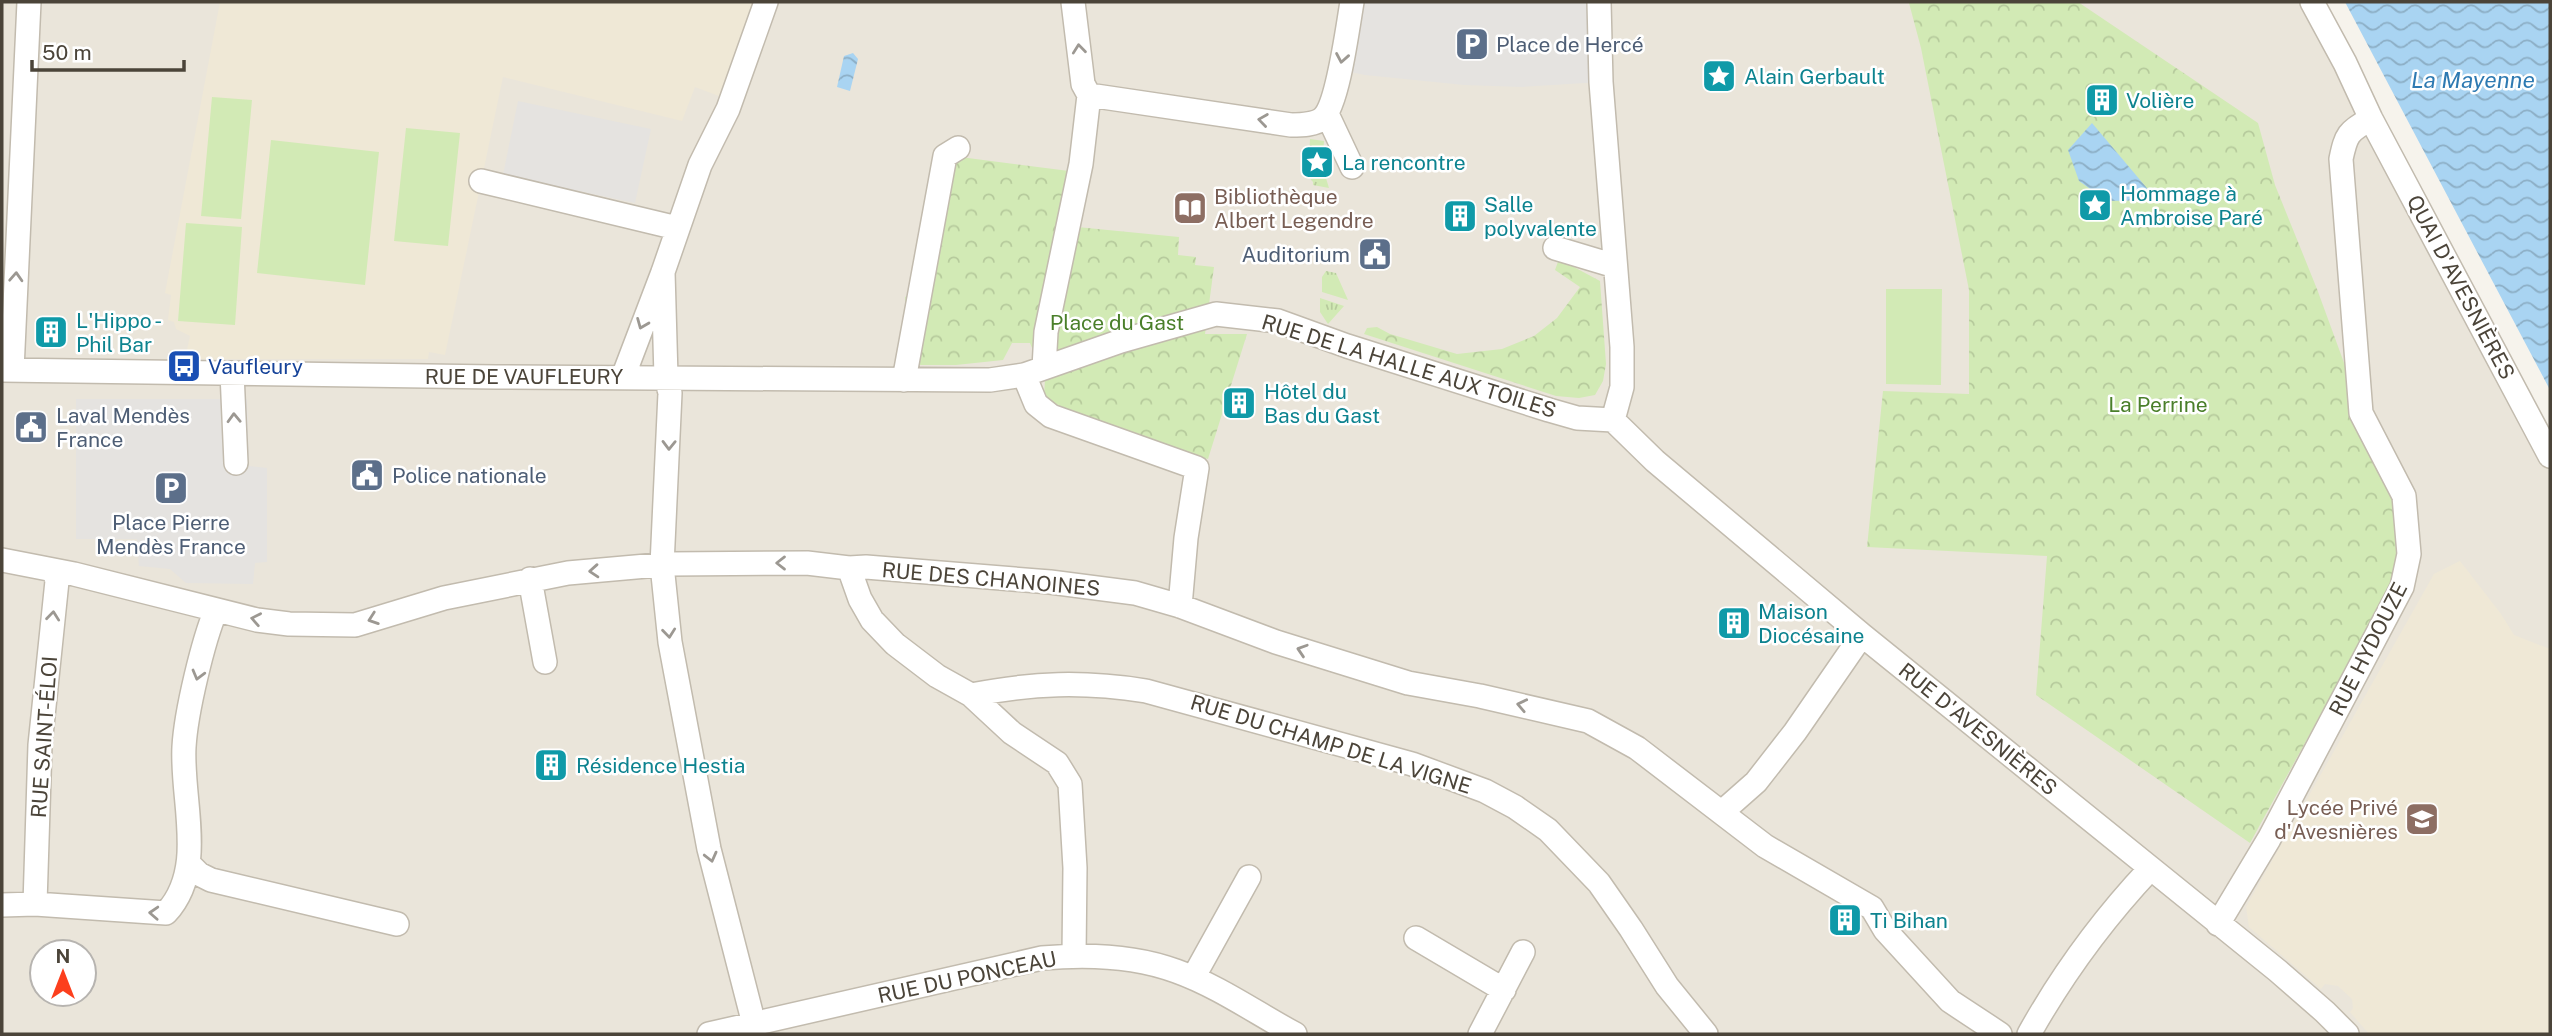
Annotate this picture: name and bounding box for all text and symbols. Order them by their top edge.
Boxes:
parking icon: Place de Hercé [1453,25,1491,63]
scale bar [32,28,184,72]
place label: Place de Hercé [1496,32,1644,57]
text: 50 m [42,40,92,65]
one-way arrow [1072,43,1087,54]
one-way arrow [1335,52,1350,64]
place icon: Alain Gerbault [1700,57,1738,95]
place label: Alain Gerbault [1744,64,1885,89]
water label: La Mayenne [2411,66,2535,93]
building icon: Volière [2083,81,2121,119]
place label: Volière [2126,88,2194,113]
one-way arrow [1257,113,1269,128]
place icon: La rencontre [1298,143,1336,181]
place label: La rencontre [1342,150,1466,175]
place label: Hommage à Ambroise Paré [2120,181,2263,230]
place label: Bibliothèque Albert Legendre [1214,184,1374,233]
place icon: Hommage à Ambroise Paré [2076,186,2114,224]
library icon: Bibliothèque Albert Legendre [1171,189,1209,227]
street label: QUAI D'AVESNIÈRES [2402,191,2520,383]
place label: Salle polyvalente [1484,192,1597,241]
building icon: Salle polyvalente [1441,197,1479,235]
public building icon: Auditorium [1356,235,1394,273]
place label: Auditorium [1242,242,1350,267]
one-way arrow [8,271,23,282]
place label: L'Hippo - Phil Bar [76,308,162,357]
street label: RUE DE LA HALLE AUX TOILES [1259,309,1559,423]
park label: Place du Gast [1050,310,1184,335]
building icon: L'Hippo - Phil Bar [32,313,70,351]
one-way arrow [637,317,651,329]
bus stop icon: Vaufleury [165,347,203,385]
place label: Vaufleury [208,354,303,379]
street label: RUE DE VAUFLEURY [425,364,624,389]
place label: Hôtel du Bas du Gast [1264,379,1380,428]
building icon: Hôtel du Bas du Gast [1220,384,1258,422]
park label: La Perrine [2108,392,2208,417]
place label: Laval Mendès France [56,403,190,452]
public building icon: Laval Mendès France [12,408,50,446]
one-way arrow [226,412,242,422]
one-way arrow [661,440,676,451]
public building icon: Police nationale [348,456,386,494]
place label: Police nationale [392,463,547,488]
parking icon: Place Pierre Mendès France [152,469,190,507]
place label: Place Pierre Mendès France [96,510,246,559]
one-way arrow [775,555,785,571]
street label: RUE DES CHANOINES [881,557,1101,601]
one-way arrow [589,563,600,578]
street label: RUE HYDOUZE [2324,578,2412,720]
place label: Maison Diocésaine [1758,599,1864,648]
building icon: Maison Diocésaine [1715,604,1753,642]
one-way arrow [46,610,61,622]
one-way arrow [367,611,379,625]
one-way arrow [250,612,262,627]
one-way arrow [661,628,676,639]
one-way arrow [1296,644,1308,658]
street label: RUE SAINT-ÉLOI [26,655,62,819]
street label: RUE D'AVESNIÈRES [1894,657,2062,801]
one-way arrow [191,669,206,681]
street label: RUE DU CHAMP DE LA VIGNE [1187,689,1475,799]
one-way arrow [1516,698,1528,713]
building icon: Résidence Hestia [532,746,570,784]
place label: Résidence Hestia [576,753,745,778]
place label: Lycée Privé d'Avesnières [2274,795,2398,844]
school or university icon: Lycée Privé d'Avesnières [2403,800,2441,838]
one-way arrow [703,851,717,863]
building icon: Ti Bihan [1826,901,1864,939]
one-way arrow [148,905,159,920]
place label: Ti Bihan [1870,908,1948,933]
north arrow [28,938,98,1008]
text: N [56,945,70,967]
street label: RUE DU PONCEAU [875,946,1059,1008]

